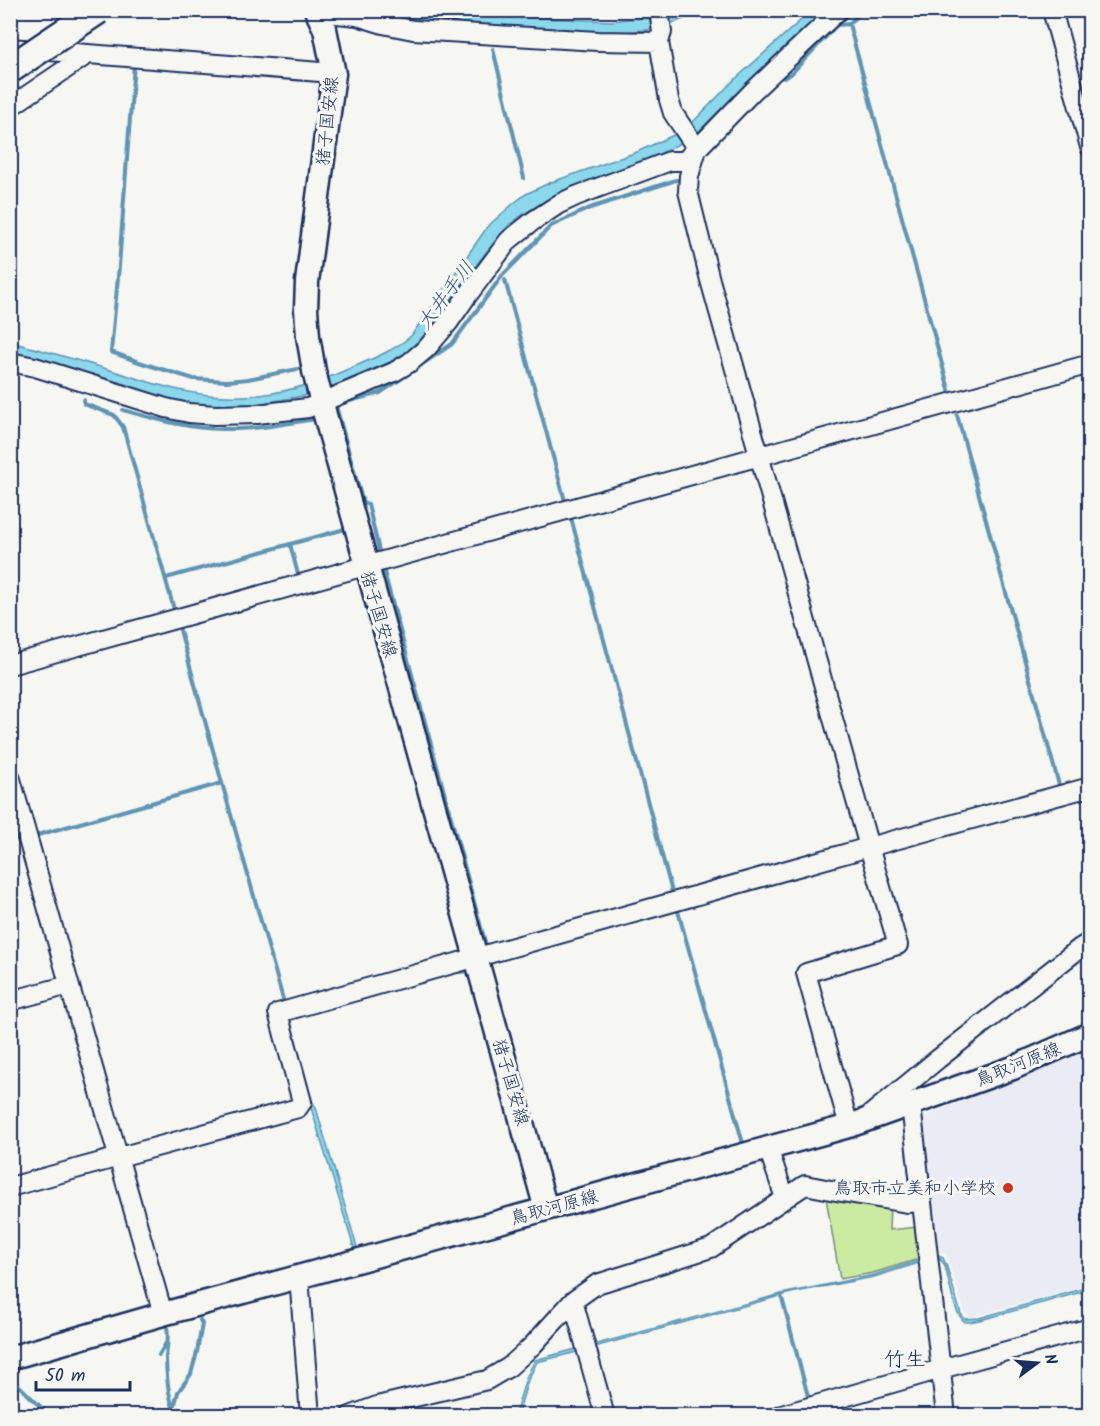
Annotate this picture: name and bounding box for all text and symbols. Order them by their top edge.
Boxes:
street label: 猪子国安線 [309,75,348,167]
water label: 大井手川 [410,255,483,338]
street label: 猪子国安線 [351,567,404,662]
street label: 猪子国安線 [483,1035,536,1130]
street label: 鳥取河原線 [971,1035,1066,1096]
place label: 鳥取市立美和小学校 [834,1175,996,1204]
marker: 鳥取市立美和小学校 [1001,1181,1015,1195]
street label: 鳥取河原線 [507,1183,602,1234]
north arrow [1007,1333,1067,1393]
district label: 竹生 [884,1344,926,1377]
text: N [1037,1351,1063,1368]
scale bar [36,1354,130,1392]
text: 50 m [45,1362,85,1391]

